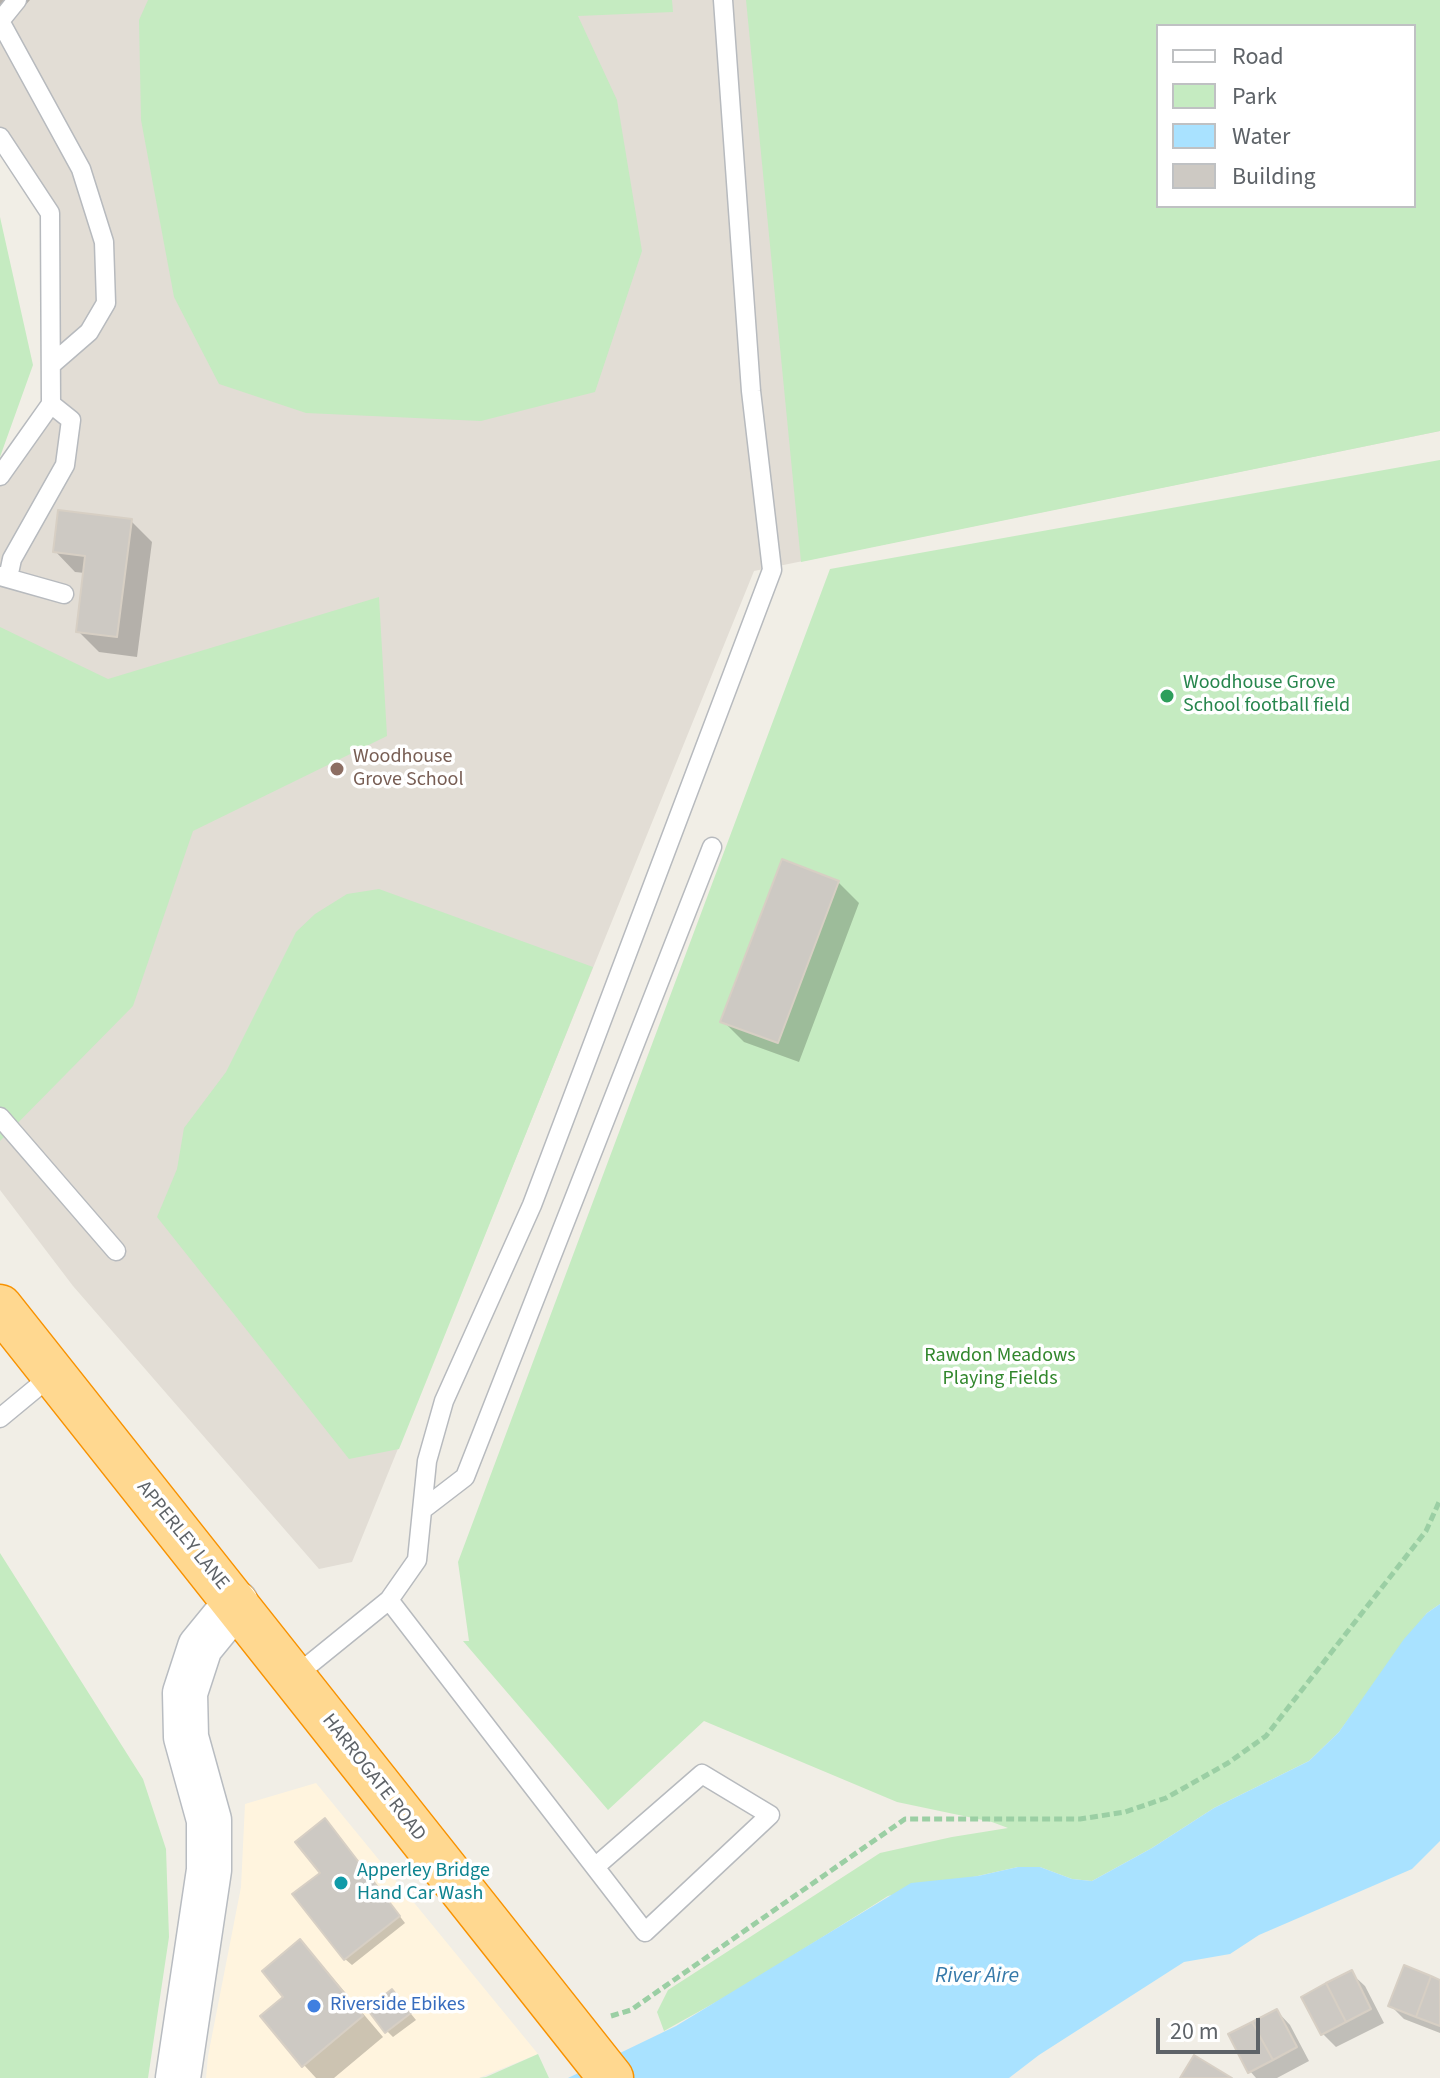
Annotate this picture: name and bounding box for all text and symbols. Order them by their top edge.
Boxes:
legend [1156,24,1416,208]
text: Road [1232,39,1284,74]
text: Park [1232,79,1277,114]
text: Water [1232,119,1290,154]
text: Building [1232,159,1316,194]
place label: Woodhouse Grove School football field [1183,672,1350,719]
marker: Woodhouse Grove School football field [1158,687,1176,705]
place label: Woodhouse Grove School [353,746,463,793]
marker: Woodhouse Grove School [328,760,346,778]
park label: Rawdon Meadows Playing Fields [924,1345,1076,1392]
street label: APPERLEY LANE [131,1477,233,1595]
street label: HARROGATE ROAD [316,1710,430,1846]
place label: Apperley Bridge Hand Car Wash [357,1860,490,1907]
marker: Apperley Bridge Hand Car Wash [332,1874,350,1892]
water label: River Aire [935,1964,1019,1990]
place label: Riverside Ebikes [330,1994,465,2018]
marker: Riverside Ebikes [305,1997,323,2015]
scale bar [1160,2002,1264,2052]
text: 20 m [1170,2014,1219,2049]

